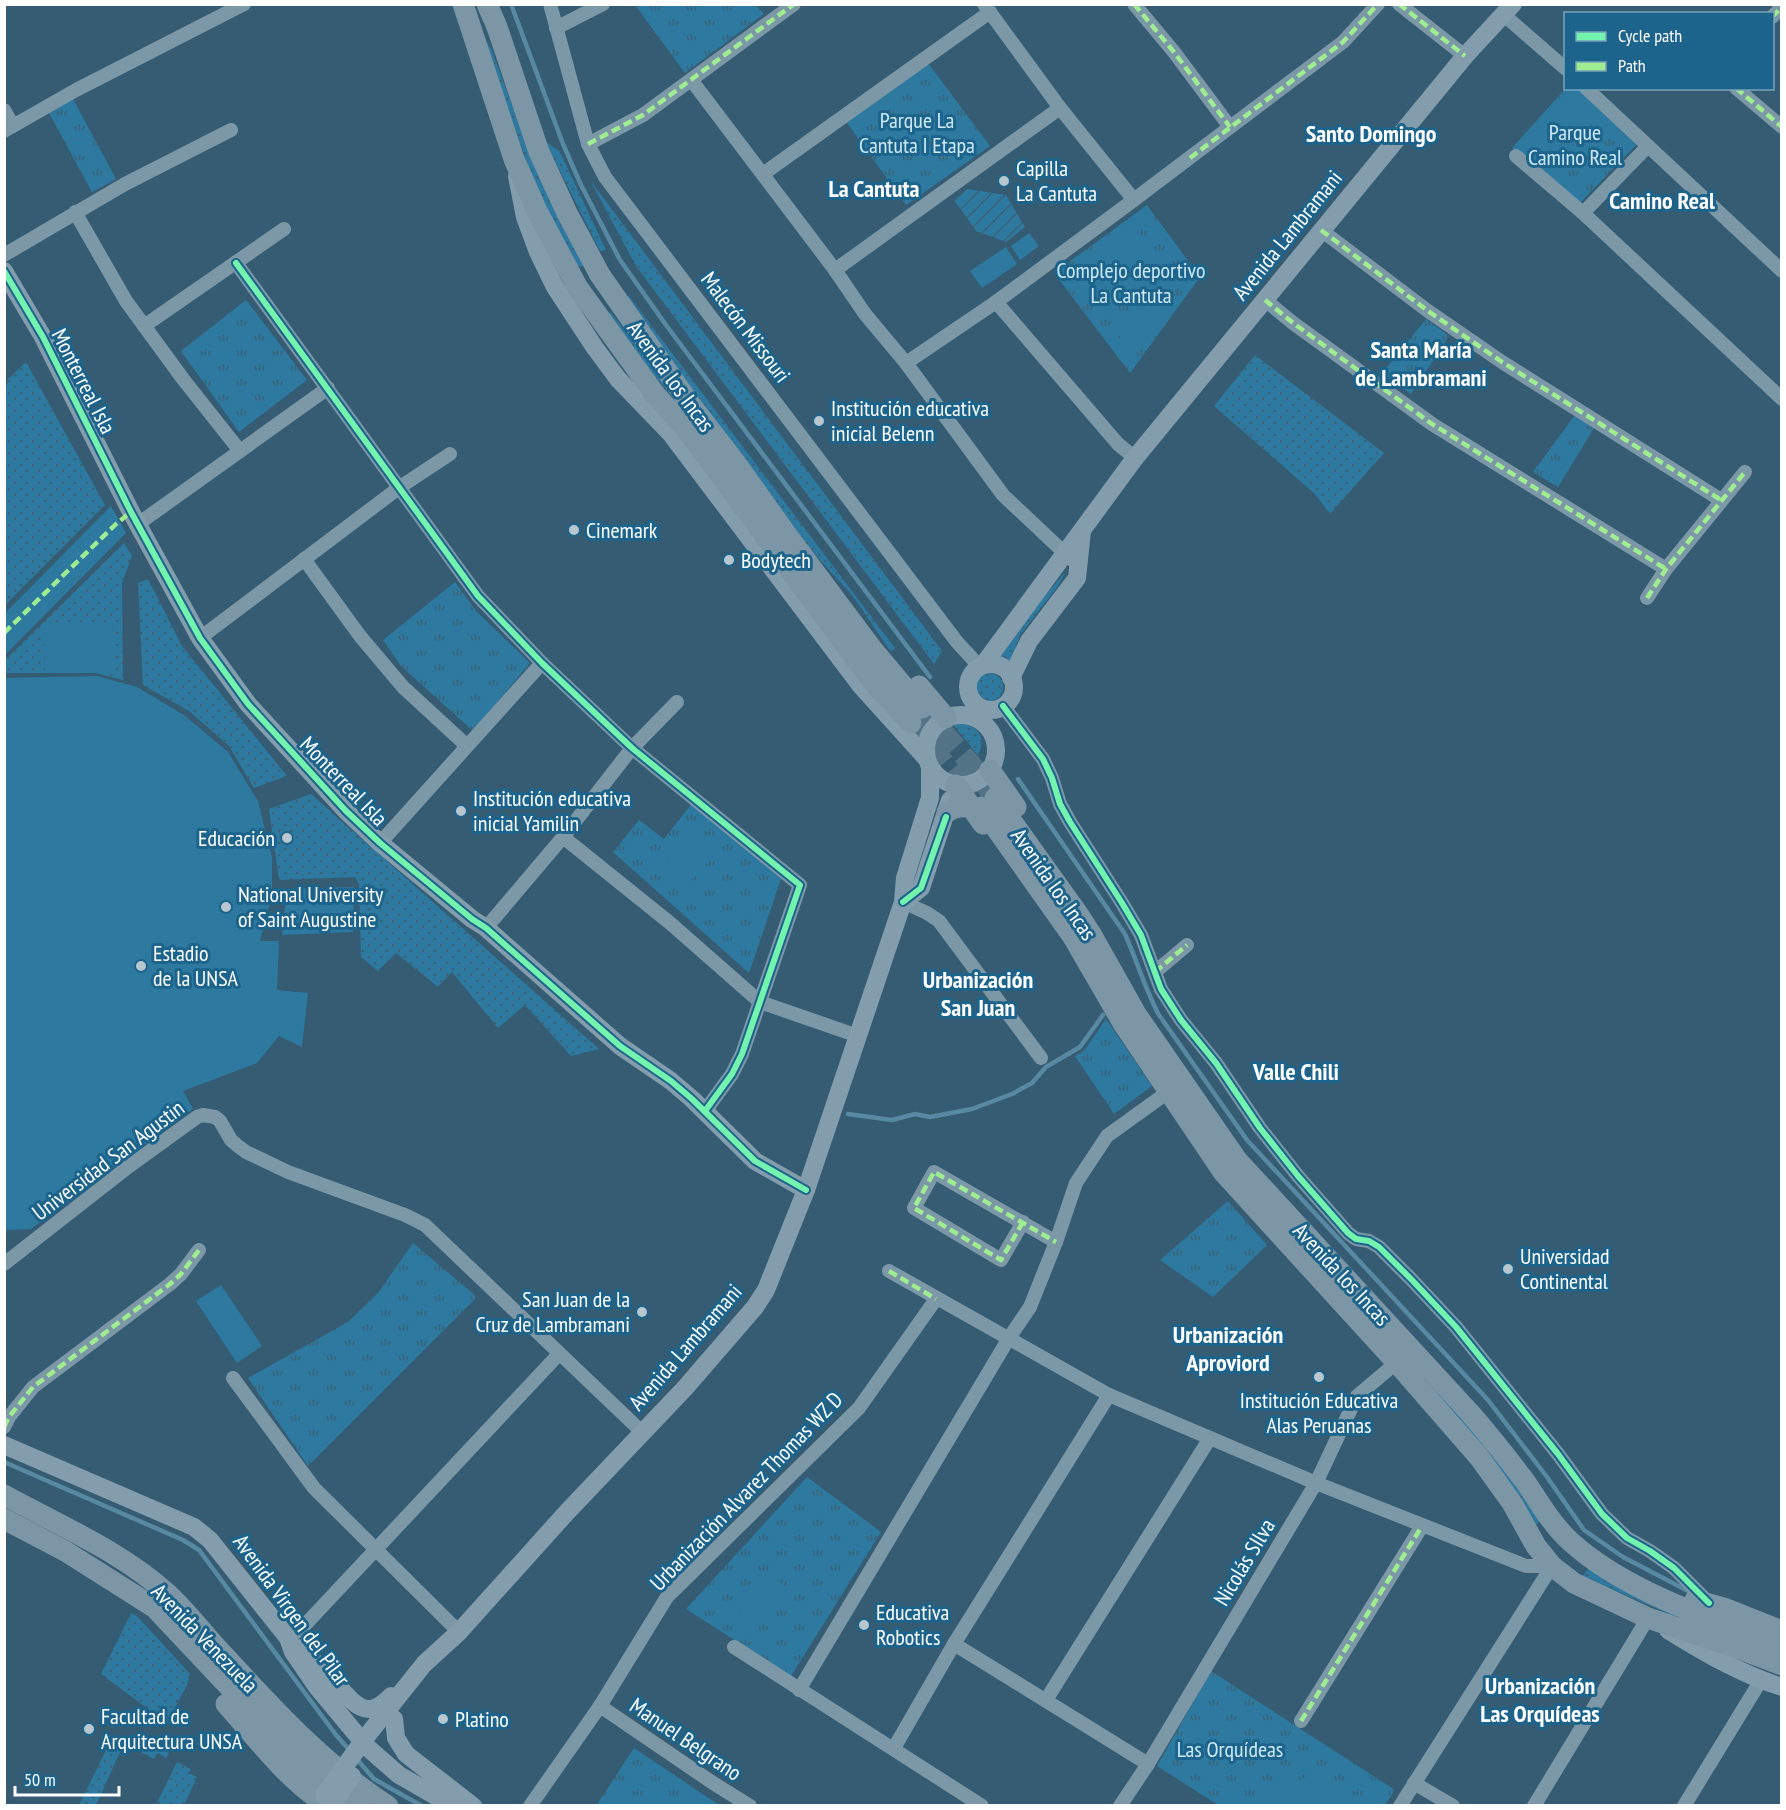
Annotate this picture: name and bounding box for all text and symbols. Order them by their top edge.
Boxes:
legend [1564,12,1774,90]
text: Cycle path [1618,24,1682,47]
text: Path [1618,54,1646,77]
park label: Parque La Cantuta I Etapa [859,106,975,159]
district label: Santo Domingo [1306,118,1437,149]
park label: Parque Camino Real [1528,118,1623,171]
place label: Capilla La Cantuta [1016,154,1097,207]
street label: Avenida Lambramani [1226,165,1348,305]
district label: La Cantuta [829,173,919,204]
marker: Capilla La Cantuta [997,174,1011,188]
district label: Camino Real [1609,185,1715,216]
park label: Complejo deportivo La Cantuta [1056,256,1206,309]
street label: Malecón Missouri [695,266,797,388]
street label: Avenida los Incas [621,315,721,437]
street label: Monterreal Isla [46,324,122,438]
district label: Santa María de Lambramani [1355,334,1487,393]
place label: Institución educativa inicial Belenn [831,394,989,447]
marker: Institución educativa inicial Belenn [812,414,826,428]
place label: Cinemark [586,516,658,544]
marker: Cinemark [567,523,581,537]
place label: Bodytech [741,546,811,574]
marker: Bodytech [722,553,736,567]
street label: Monterreal Isla [294,730,394,832]
place label: Institución educativa inicial Yamilin [473,784,631,837]
marker: Institución educativa inicial Yamilin [454,804,468,818]
street label: Avenida los Incas [1005,823,1103,945]
place label: Educación [198,824,275,852]
marker: Educación [280,831,294,845]
place label: National University of Saint Augustine [238,880,384,933]
marker: National University of Saint Augustine [219,900,233,914]
place label: Estadio de la UNSA [153,939,239,992]
marker: Estadio de la UNSA [134,959,148,973]
district label: Urbanización San Juan [923,964,1033,1023]
district label: Valle Chili [1252,1056,1339,1087]
street label: Universidad San Agustin [26,1094,190,1226]
street label: Avenida los Incas [1287,1217,1397,1331]
place label: Universidad Continental [1520,1242,1610,1295]
marker: Universidad Continental [1501,1262,1515,1276]
street label: Avenida Lambramani [622,1278,748,1416]
place label: San Juan de la Cruz de Lambramani [475,1285,630,1338]
marker: San Juan de la Cruz de Lambramani [635,1305,649,1319]
district label: Urbanización Aproviord [1173,1319,1283,1378]
marker: Institución Educativa Alas Peruanas [1312,1370,1326,1384]
street label: Urbanización Alvarez Thomas WZ D [644,1386,848,1596]
place label: Institución Educativa Alas Peruanas [1240,1386,1398,1439]
street label: Nicolás SIlva [1207,1513,1281,1611]
street label: Avenida Virgen del Pilar [227,1528,357,1692]
street label: Avenida Venezuela [146,1577,264,1699]
place label: Educativa Robotics [876,1598,949,1651]
marker: Educativa Robotics [857,1618,871,1632]
district label: Urbanización Las Orquídeas [1480,1670,1600,1729]
street label: Manuel Belgrano [625,1691,747,1787]
place label: Facultad de Arquitectura UNSA [101,1702,243,1755]
place label: Platino [455,1705,509,1733]
marker: Platino [436,1712,450,1726]
marker: Facultad de Arquitectura UNSA [82,1722,96,1736]
park label: Las Orquídeas [1177,1735,1283,1763]
scale bar [15,1759,118,1797]
text: 50 m [24,1768,56,1791]

